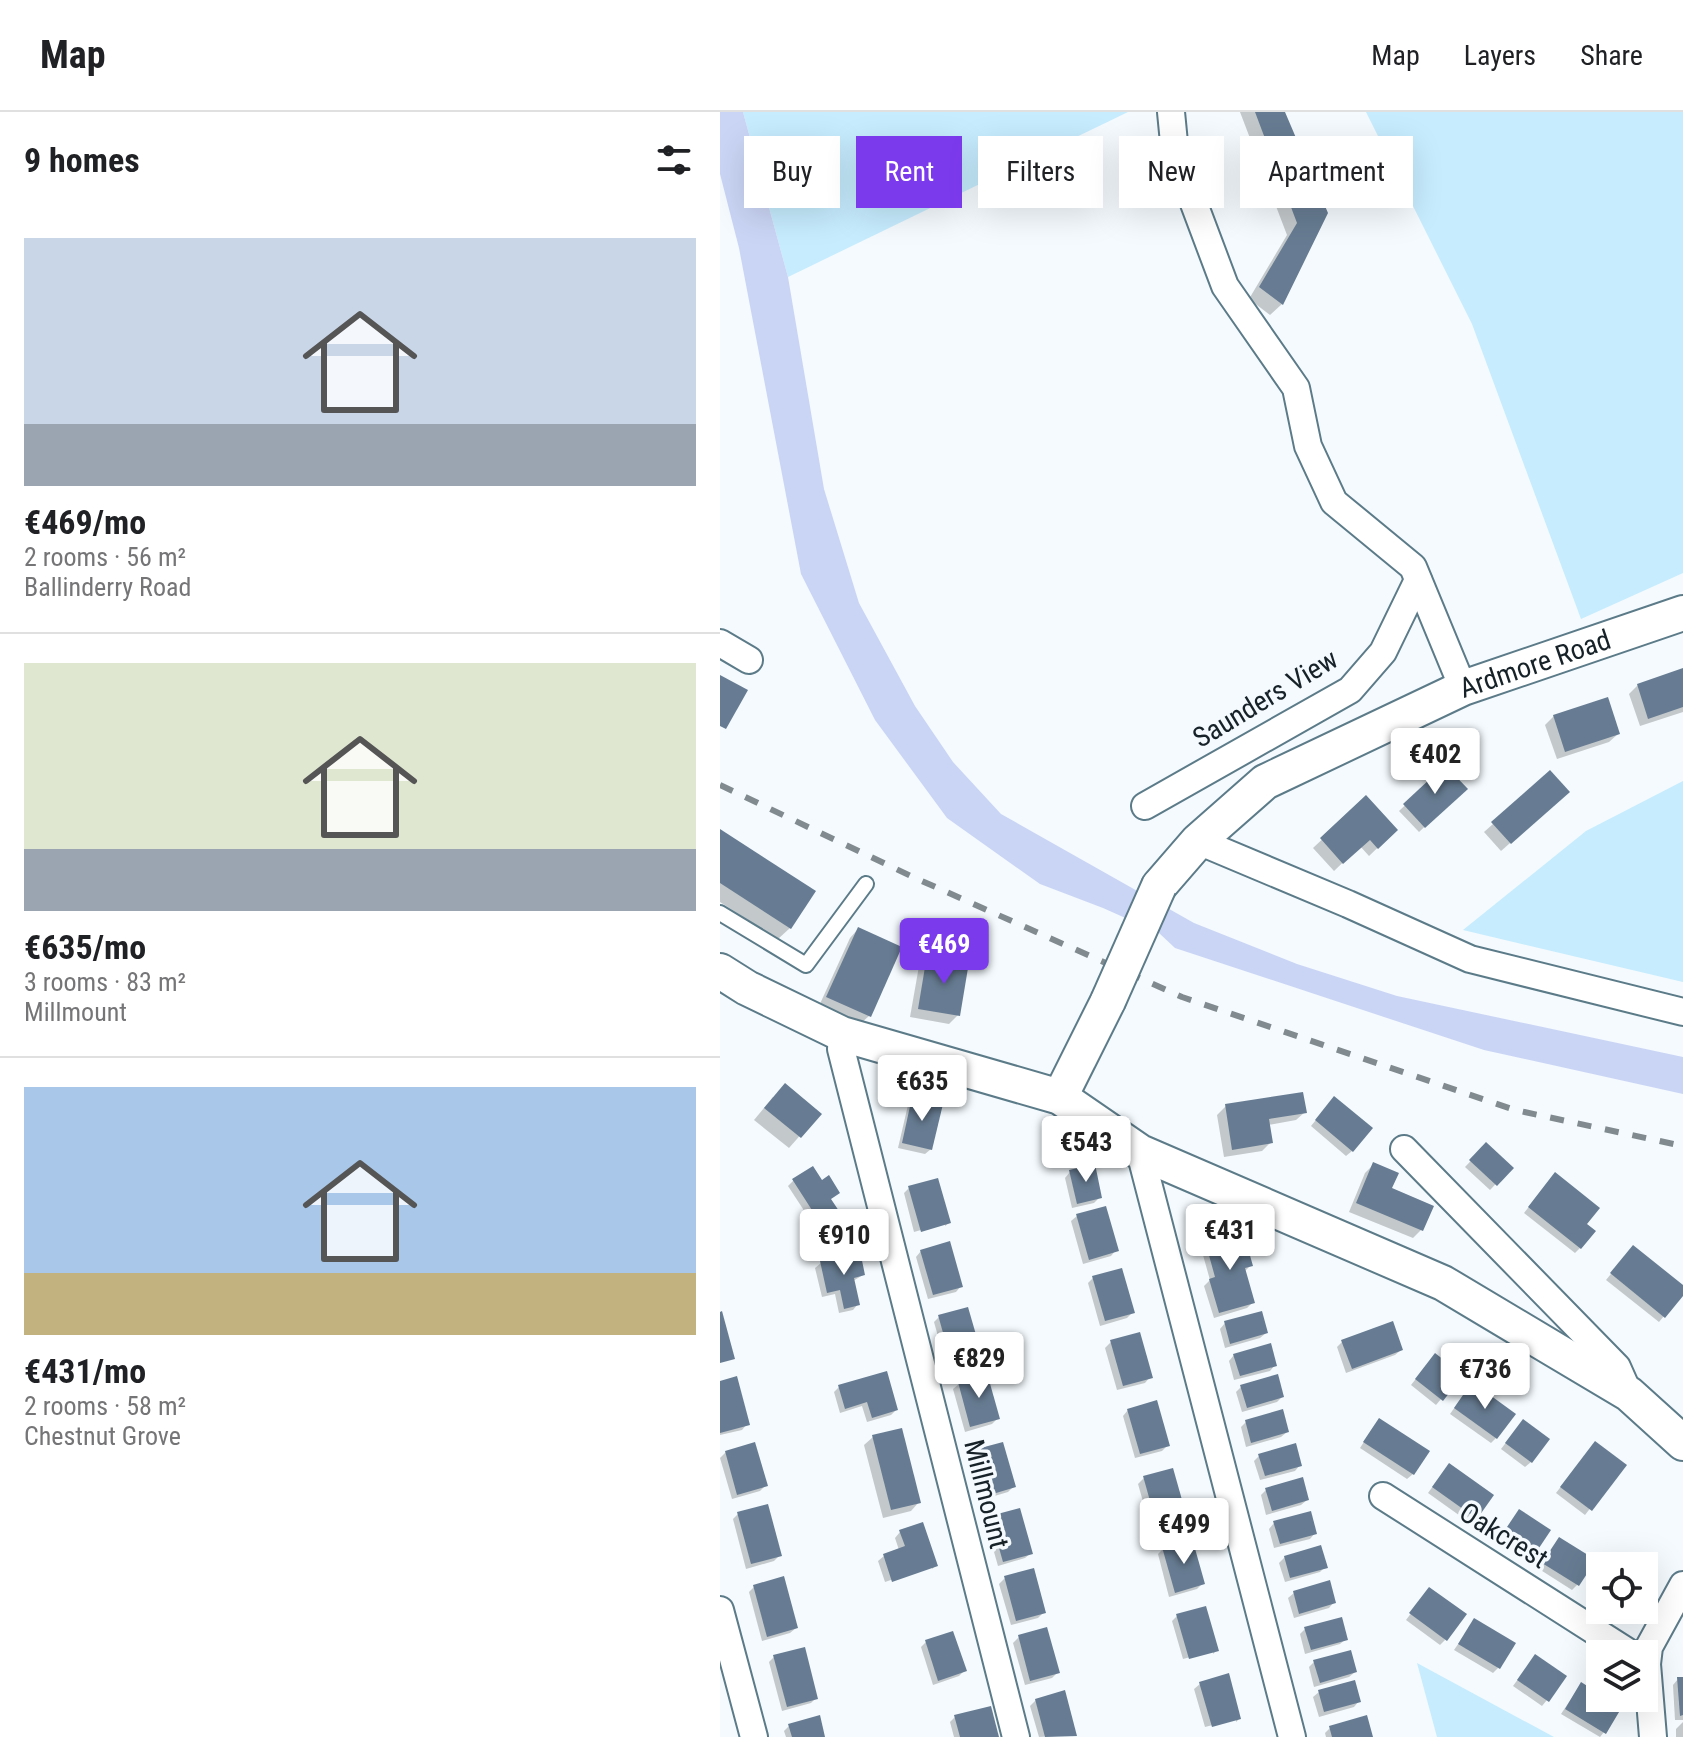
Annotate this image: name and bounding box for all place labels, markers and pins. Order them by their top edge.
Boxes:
pin: €402 [1388,728,1482,796]
pin: €469 [897,918,991,986]
pin: €635 [875,1055,969,1123]
pin: €543 [1039,1116,1133,1184]
pin: €431 [1183,1204,1277,1272]
pin: €910 [797,1209,891,1277]
pin: €829 [932,1332,1026,1400]
pin: €736 [1438,1343,1532,1411]
pin: €499 [1137,1498,1231,1566]

